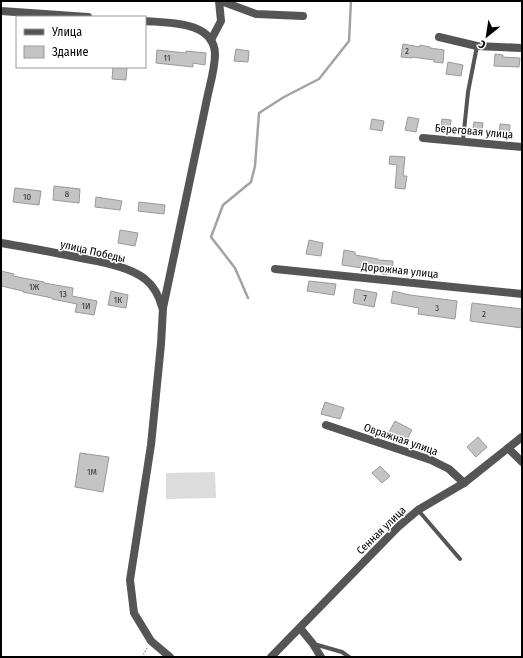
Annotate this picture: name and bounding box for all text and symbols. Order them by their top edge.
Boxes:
legend [16,16,146,68]
north arrow [467,16,507,56]
text: Улица [51,25,82,39]
text: С [476,37,488,51]
text: Здание [52,45,88,59]
house number: 2 [405,46,409,56]
house number: 11 [164,53,170,63]
street label: Береговая улица [434,122,514,141]
house number: 8 [65,189,70,199]
house number: 10 [23,192,31,202]
street label: улица Победы [59,238,127,265]
street label: Дорожная улица [360,260,439,281]
house number: 1Ж [29,282,39,292]
house number: 1З [59,289,67,299]
house number: 7 [363,293,367,303]
house number: 1К [114,295,122,305]
house number: 1И [82,301,90,311]
house number: 3 [435,303,439,313]
house number: 2 [482,309,486,319]
street label: Овражная улица [362,421,440,458]
house number: 1М [87,467,97,477]
street label: Сенная улица [354,504,409,557]

